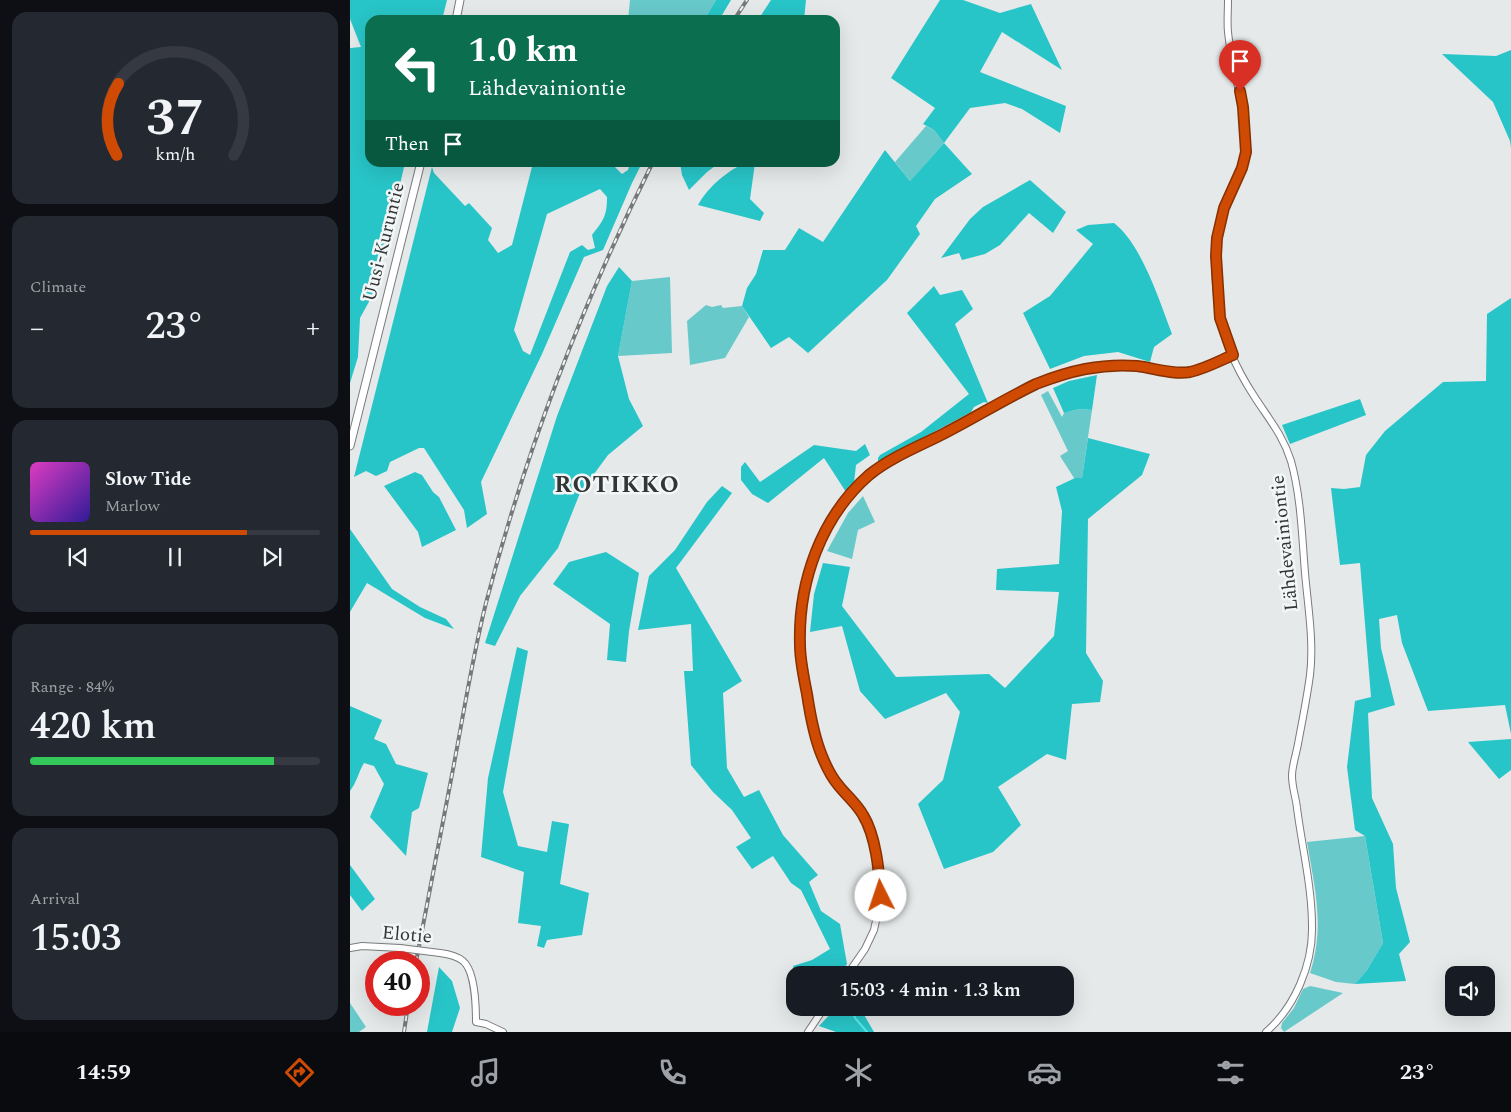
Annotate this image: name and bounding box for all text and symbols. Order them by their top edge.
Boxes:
text: 1.0 km [468,24,578,77]
icon: left [385,35,450,100]
pin [1219,40,1261,91]
icon: arrive [1226,47,1254,75]
text: Lähdevainiontie [468,72,626,105]
text: 37 [146,79,204,158]
text: Then [385,130,429,159]
icon: arrive [439,130,467,158]
text: km/h [155,141,195,168]
street label: Uusi-Kuruntie [355,179,413,305]
text: Climate [30,275,86,299]
text: 23° [145,298,205,356]
text: − [30,307,44,350]
text: + [306,307,320,350]
text: Slow Tide [105,465,191,494]
district label: ROTIKKO [554,467,680,503]
street label: Lähdevainiontie [1263,474,1307,612]
text: Marlow [105,494,160,518]
icon: previous [64,543,92,571]
icon: pause [161,543,189,571]
icon: next [258,543,286,571]
text: Range · 84% [30,675,114,699]
text: 420 km [30,698,156,756]
position arrow [854,869,906,921]
text: Arrival [30,887,80,911]
text: 15:03 [30,910,121,968]
street label: Elotie [381,918,433,952]
speed limit sign: 40 [365,951,430,1016]
map controls [1445,966,1495,1016]
button: sound [1445,966,1495,1016]
text: 15:03 · 4 min · 1.3 km [839,976,1021,1005]
icon: directions [282,1055,317,1090]
icon: music [468,1055,503,1090]
icon: phone [655,1055,690,1090]
icon: climate [841,1055,876,1090]
icon: car [1027,1055,1062,1090]
icon: filters [1213,1055,1248,1090]
text: 14:59 [76,1056,131,1089]
text: 23° [1400,1056,1435,1089]

